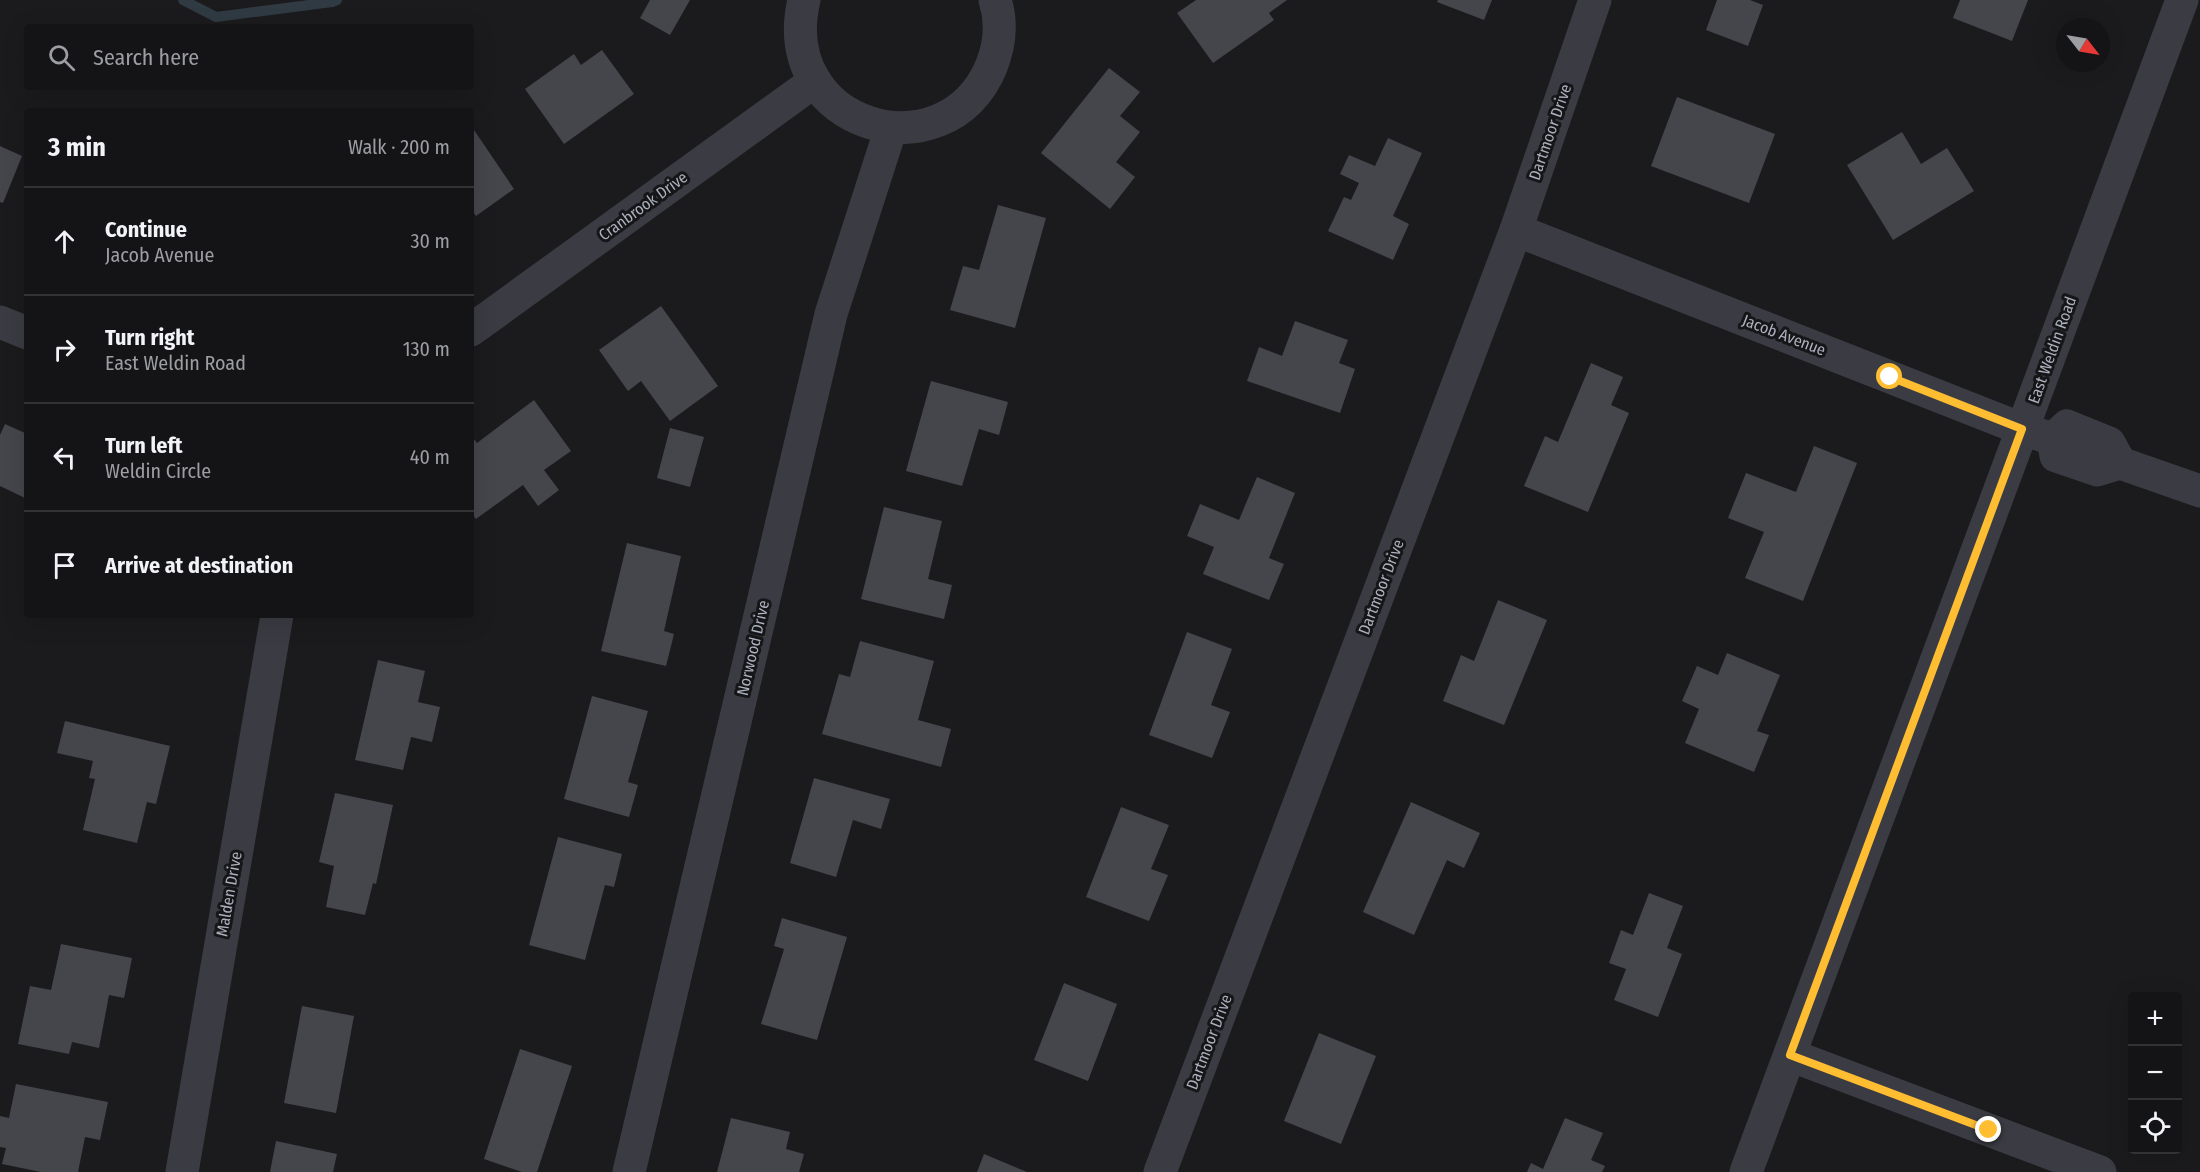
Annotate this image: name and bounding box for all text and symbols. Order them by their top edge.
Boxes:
north arrow [2056,18,2110,72]
search box [24,24,474,90]
icon: search [45,41,78,74]
text: Search here [93,44,199,71]
street label: Dartmoor Drive [1525,81,1575,182]
text: 3 min [48,132,106,163]
text: Walk · 200 m [348,135,450,159]
street label: Cranbrook Drive [595,167,691,244]
text: Continue [105,216,187,243]
icon: ahead [48,225,81,258]
text: 30 m [410,229,450,253]
text: Jacob Avenue [105,243,214,267]
street label: East Weldin Road [2024,294,2080,406]
street label: Jacob Avenue [1740,310,1828,360]
text: Turn right [105,324,194,351]
icon: right [48,333,81,366]
text: 130 m [403,337,450,361]
text: East Weldin Road [105,351,246,375]
route start [1876,363,1902,389]
text: Turn left [105,432,183,459]
icon: left [48,441,81,474]
text: 40 m [410,445,450,469]
text: Weldin Circle [105,459,211,483]
street label: Dartmoor Drive [1354,537,1408,637]
icon: arrive [48,549,81,582]
text: Arrive at destination [105,552,293,579]
street label: Norwood Drive [733,598,773,698]
street label: Malden Drive [212,850,246,938]
street label: Dartmoor Drive [1182,992,1236,1092]
map controls [2128,992,2182,1154]
button: + [2128,992,2182,1046]
button: − [2128,1046,2182,1100]
button: locate [2128,1100,2182,1154]
route end [1975,1116,2001,1142]

